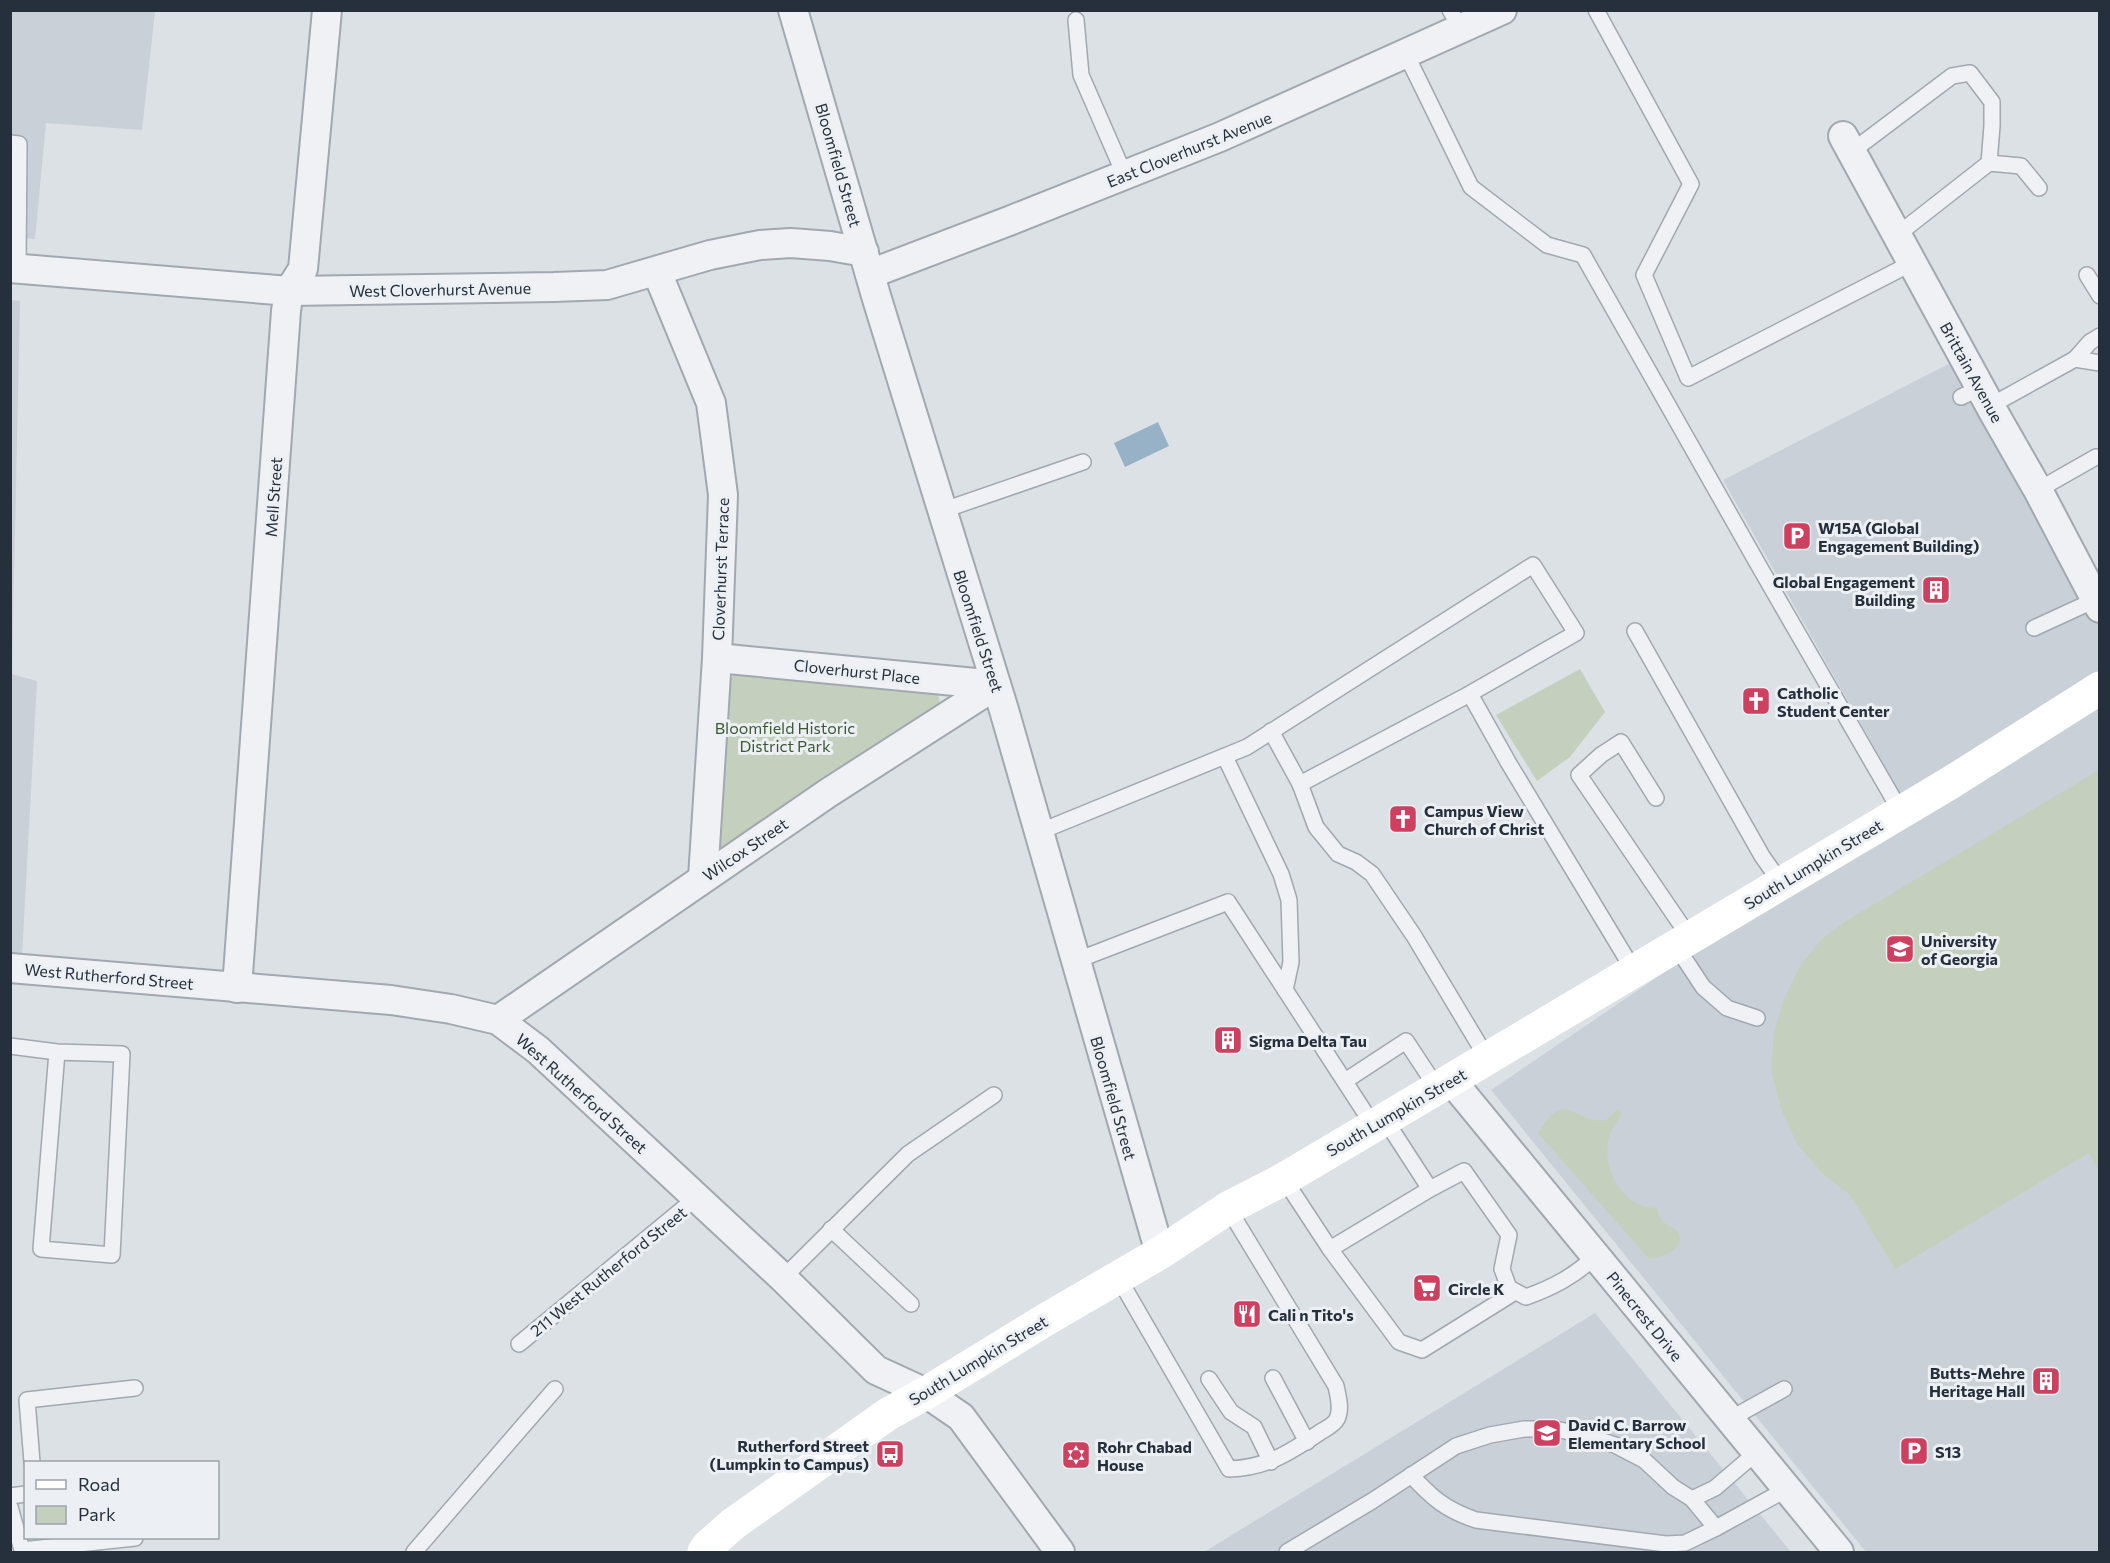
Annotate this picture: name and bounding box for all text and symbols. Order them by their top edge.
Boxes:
street label: Bloomfield Street [812,101,866,230]
street label: East Cloverhurst Avenue [1104,107,1274,191]
street label: West Cloverhurst Avenue [349,278,531,300]
street label: Brittain Avenue [1937,318,2007,426]
street label: Mell Street [261,456,285,538]
street label: Cloverhurst Terrace [708,497,732,641]
place label: W15A (Global Engagement Building) [1818,518,1979,555]
parking icon: W15A (Global Engagement Building) [1781,520,1813,552]
street label: Bloomfield Street [950,567,1008,695]
place label: Global Engagement Building [1773,572,1915,609]
building icon: Global Engagement Building [1920,574,1952,606]
street label: Cloverhurst Place [793,655,921,687]
place label: Catholic Student Center [1777,683,1890,720]
church icon: Catholic Student Center [1740,685,1772,717]
park label: Bloomfield Historic District Park [715,718,855,755]
place label: Campus View Church of Christ [1424,801,1544,838]
church icon: Campus View Church of Christ [1387,803,1419,835]
street label: Wilcox Street [699,813,791,884]
street label: South Lumpkin Street [1740,815,1886,913]
place label: University of Georgia [1921,931,1998,968]
school or university icon: University of Georgia [1884,933,1916,965]
street label: West Rutherford Street [24,959,195,993]
building icon: Sigma Delta Tau [1212,1024,1244,1056]
street label: West Rutherford Street [513,1029,652,1157]
place label: Sigma Delta Tau [1249,1031,1367,1050]
street label: Bloomfield Street [1087,1034,1141,1163]
street label: South Lumpkin Street [1323,1064,1470,1160]
street label: 211 West Rutherford Street [526,1202,690,1340]
street label: Pinecrest Drive [1603,1267,1687,1365]
supermarket icon: Circle K [1411,1272,1443,1304]
place label: Circle K [1448,1279,1505,1298]
restaurant icon: Cali n Tito's [1231,1298,1263,1330]
place label: Cali n Tito's [1268,1305,1354,1324]
street label: South Lumpkin Street [905,1311,1051,1409]
place label: Butts-Mehre Heritage Hall [1929,1363,2025,1400]
building icon: Butts-Mehre Heritage Hall [2030,1365,2062,1397]
place label: David C. Barrow Elementary School [1568,1415,1706,1452]
school or university icon: David C. Barrow Elementary School [1531,1417,1563,1449]
parking icon: S13 [1898,1435,1930,1467]
place label: Rutherford Street (Lumpkin to Campus) [710,1436,869,1473]
place label: Rohr Chabad House [1097,1437,1192,1474]
bus stop icon: Rutherford Street (Lumpkin to Campus) [874,1438,906,1470]
synagogue icon: Rohr Chabad House [1060,1439,1092,1471]
place label: S13 [1935,1442,1961,1461]
legend [24,1461,219,1539]
text: Road [78,1473,120,1495]
text: Park [78,1503,116,1525]

